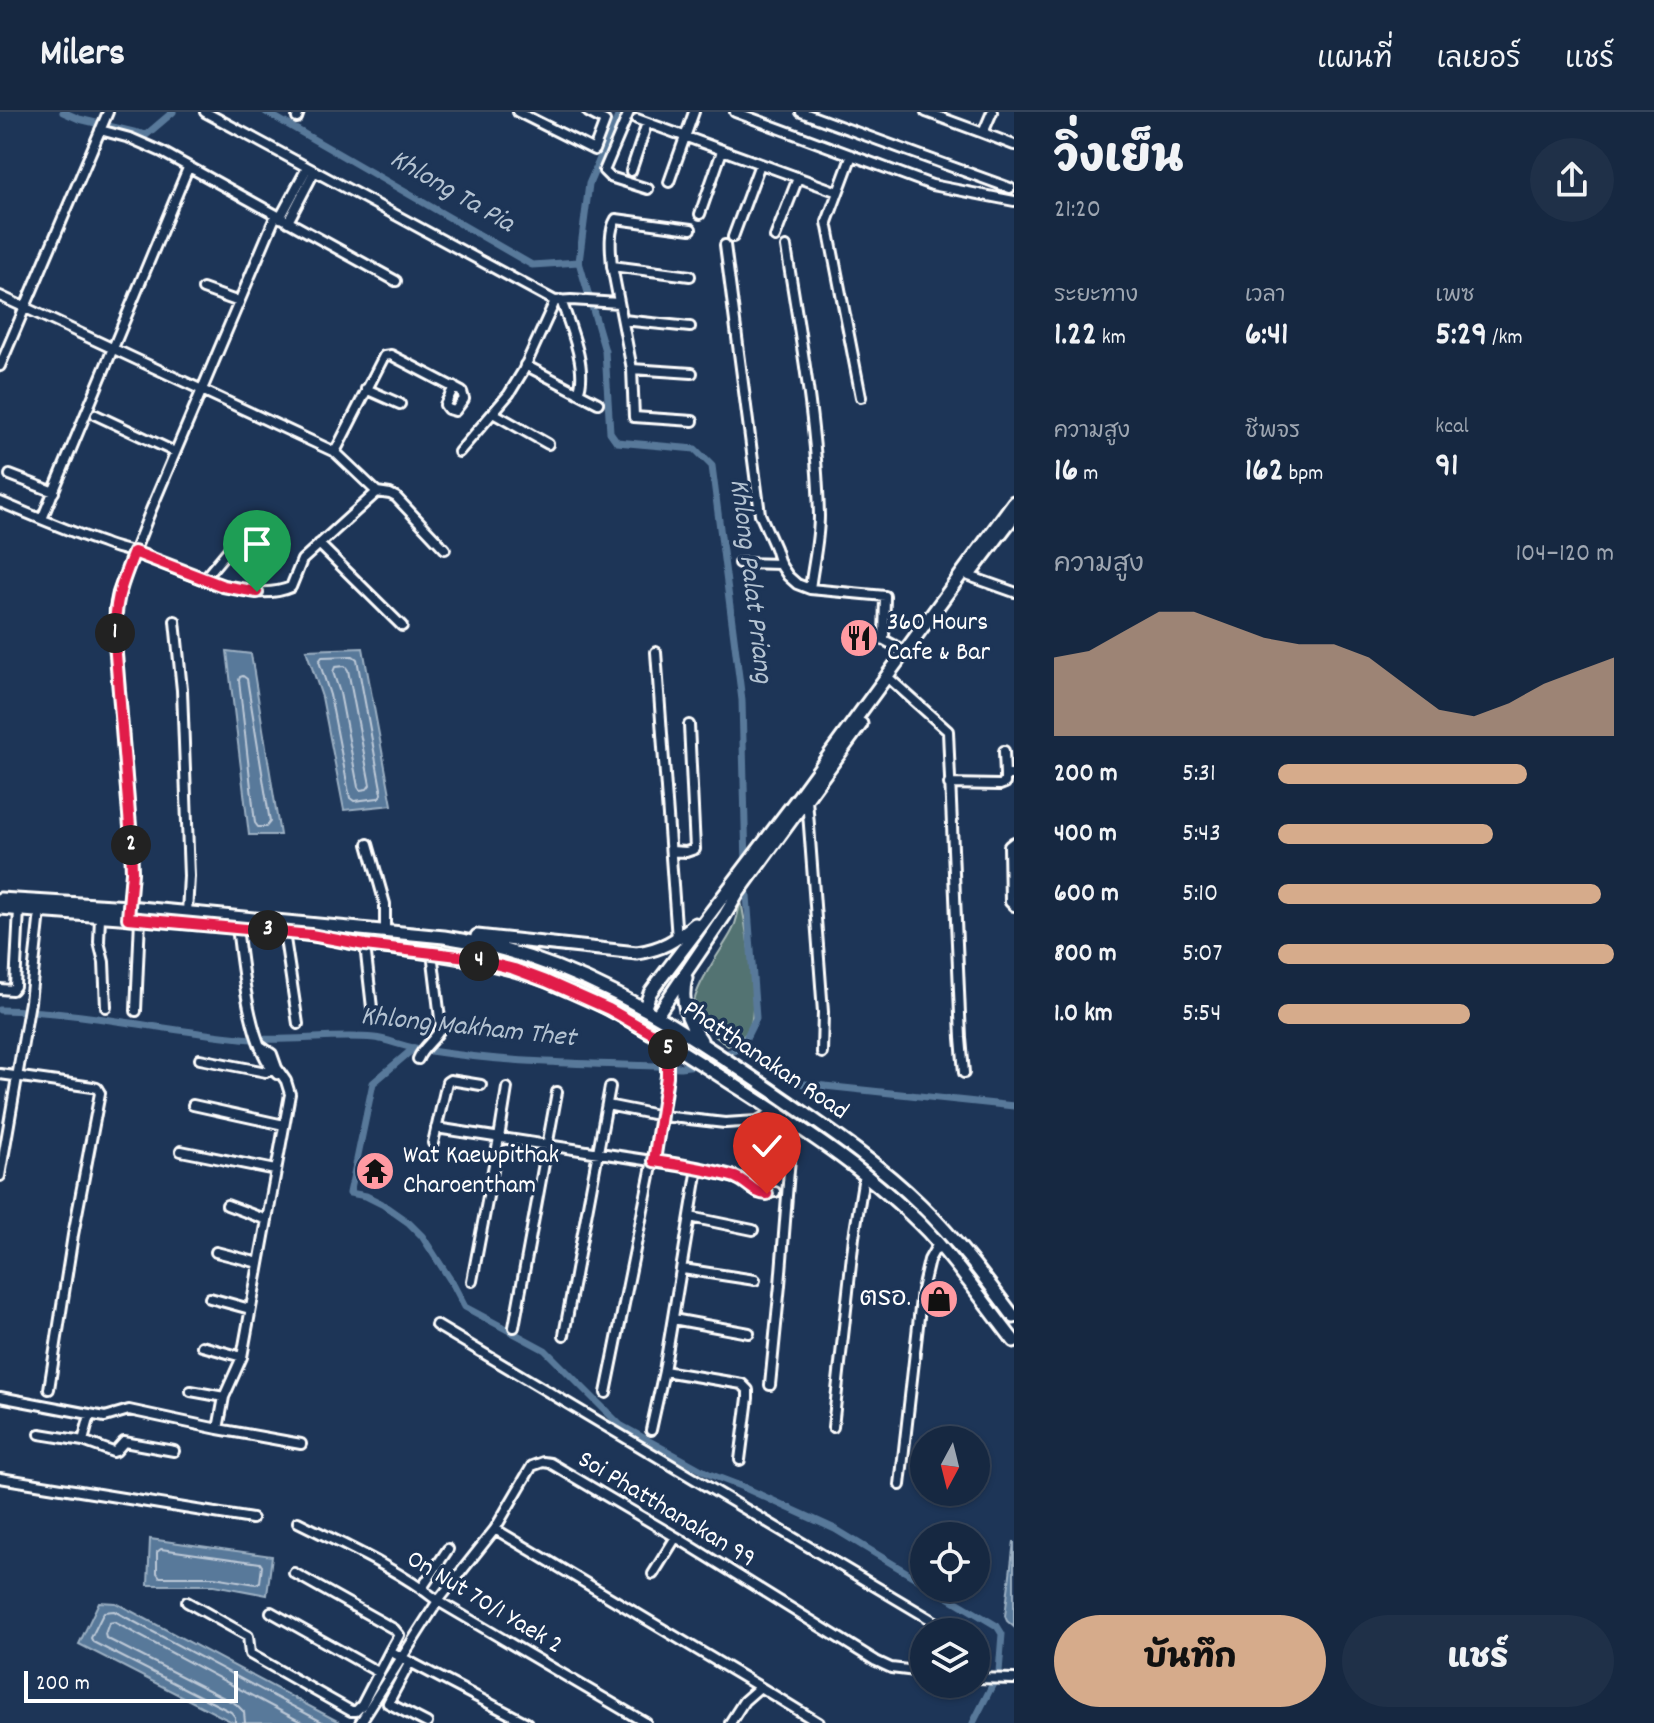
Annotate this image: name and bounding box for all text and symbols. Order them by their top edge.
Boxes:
text: Milers [40,28,125,83]
text: แผนที่ [1317,42,1392,82]
text: เลเยอร์ [1436,42,1521,82]
text: แชร์ [1565,42,1614,82]
text: วิ่งเย็น [1054,130,1183,193]
button: share [1530,138,1614,222]
water label: Khlong Ta Pia [381,141,522,246]
text: 21:20 [1054,192,1101,229]
text: ระยะทาง [1054,281,1138,312]
text: เวลา [1245,281,1285,312]
text: เพซ [1435,281,1475,312]
text: 1.22 [1054,312,1097,361]
text: 6:41 [1245,312,1289,361]
text: 5:29 [1435,312,1487,361]
text: km [1097,323,1126,354]
text: /km [1487,323,1523,354]
text: kcal [1435,412,1469,443]
text: ความสูง [1054,417,1130,448]
text: ชีพจร [1245,417,1300,448]
text: 91 [1435,443,1458,492]
text: 16 [1054,448,1078,497]
text: 162 [1245,448,1284,497]
text: m [1078,459,1098,490]
text: bpm [1284,459,1323,490]
water label: Khlong Palat Priang [717,477,781,686]
pin [223,510,291,592]
icon: arrive [235,522,279,566]
text: 104–120 m [1515,536,1614,573]
text: ความสูง [1054,547,1144,584]
place label: 360 Hours Cafe & Bar [887,605,990,672]
pin: 1 [95,613,135,653]
text: 1 [113,617,117,648]
restaurant icon: 360 Hours Cafe & Bar [838,617,880,659]
text: 200 m [1054,756,1118,793]
text: 5:31 [1182,756,1216,793]
text: 400 m [1054,816,1117,853]
text: 5:43 [1182,816,1221,853]
pin: 2 [111,825,151,865]
text: 2 [126,829,136,860]
text: 600 m [1054,876,1119,913]
text: 5:10 [1182,876,1218,913]
pin: 3 [248,910,288,950]
text: 3 [263,914,273,945]
text: 800 m [1054,936,1117,973]
text: 5:07 [1182,936,1222,973]
pin: 4 [459,941,499,981]
text: 4 [474,945,484,976]
street label: Phatthanakan Road [675,992,855,1130]
text: 1.0 km [1054,996,1113,1033]
text: 5:54 [1182,996,1221,1033]
water label: Khlong Makham Thet [359,998,580,1060]
pin: 5 [648,1029,688,1069]
text: 5 [663,1033,673,1064]
pin [733,1112,801,1194]
icon: check [745,1124,789,1168]
place label: Wat Kaewpithak Charoentham [403,1138,559,1205]
temple icon: Wat Kaewpithak Charoentham [354,1150,396,1192]
shop icon: ตรอ. [918,1278,960,1320]
place label: ตรอ. [859,1281,911,1318]
north arrow [910,1426,990,1506]
map controls [910,1426,990,1698]
street label: Soi Phatthanakan 99 [570,1442,762,1578]
button: locate [910,1522,990,1602]
street label: On Nut 70/1 Yaek 2 [399,1542,569,1664]
button: บันทึก [1054,1615,1326,1707]
button: แชร์ [1342,1615,1614,1707]
button: layers [910,1618,990,1698]
scale bar [24,1667,238,1703]
text: 200 m [36,1669,90,1700]

